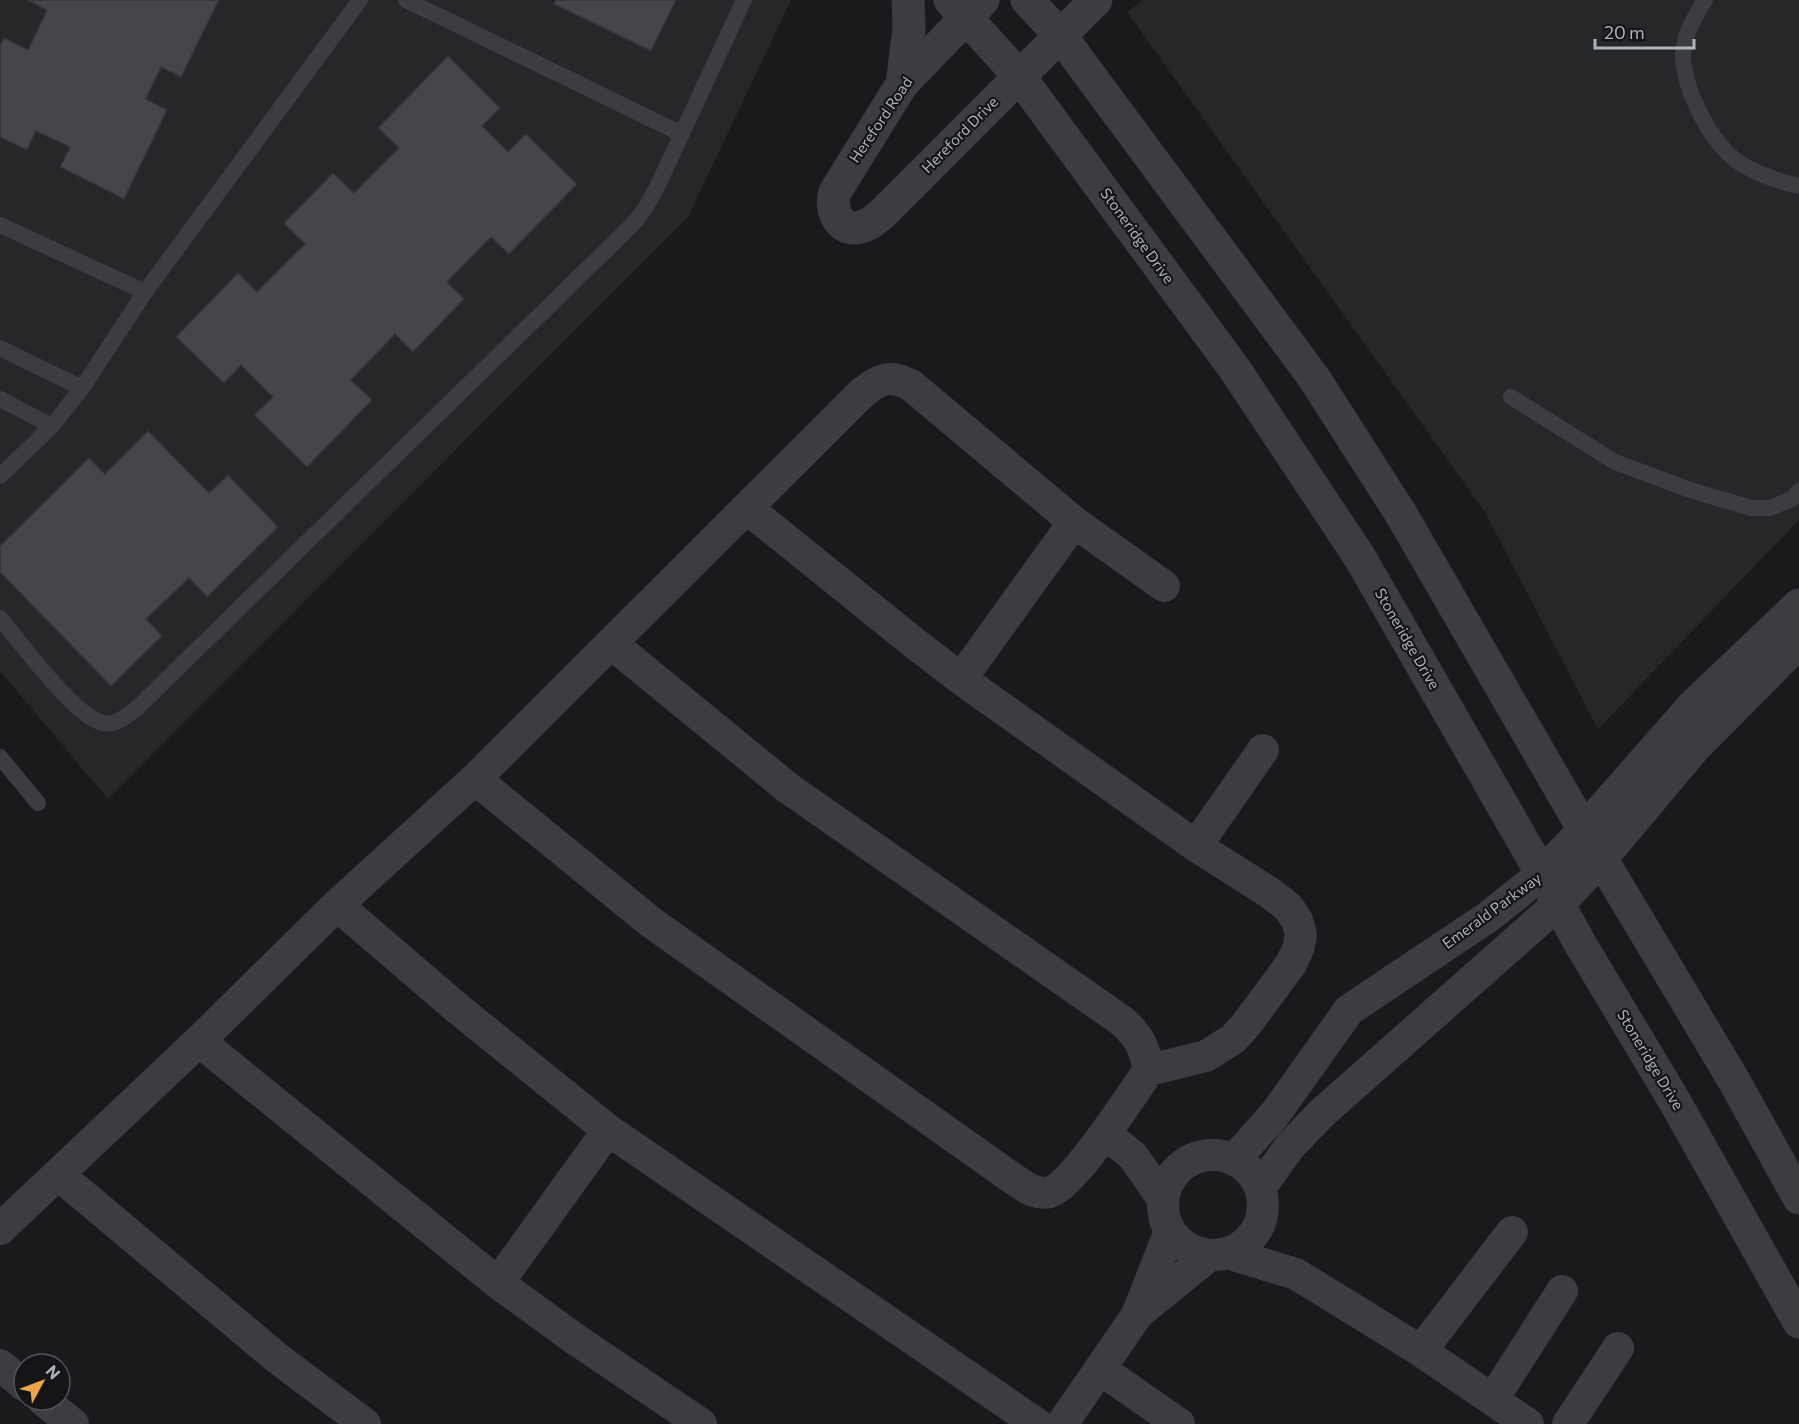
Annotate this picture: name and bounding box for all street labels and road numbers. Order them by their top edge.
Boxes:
street label: Hereford Road [845,73,915,166]
street label: Hereford Drive [917,92,1001,176]
street label: Stoneridge Drive [1097,184,1179,287]
street label: Stoneridge Drive [1372,585,1444,692]
street label: Emerald Parkway [1439,868,1544,952]
street label: Stoneridge Drive [1614,1006,1688,1113]

